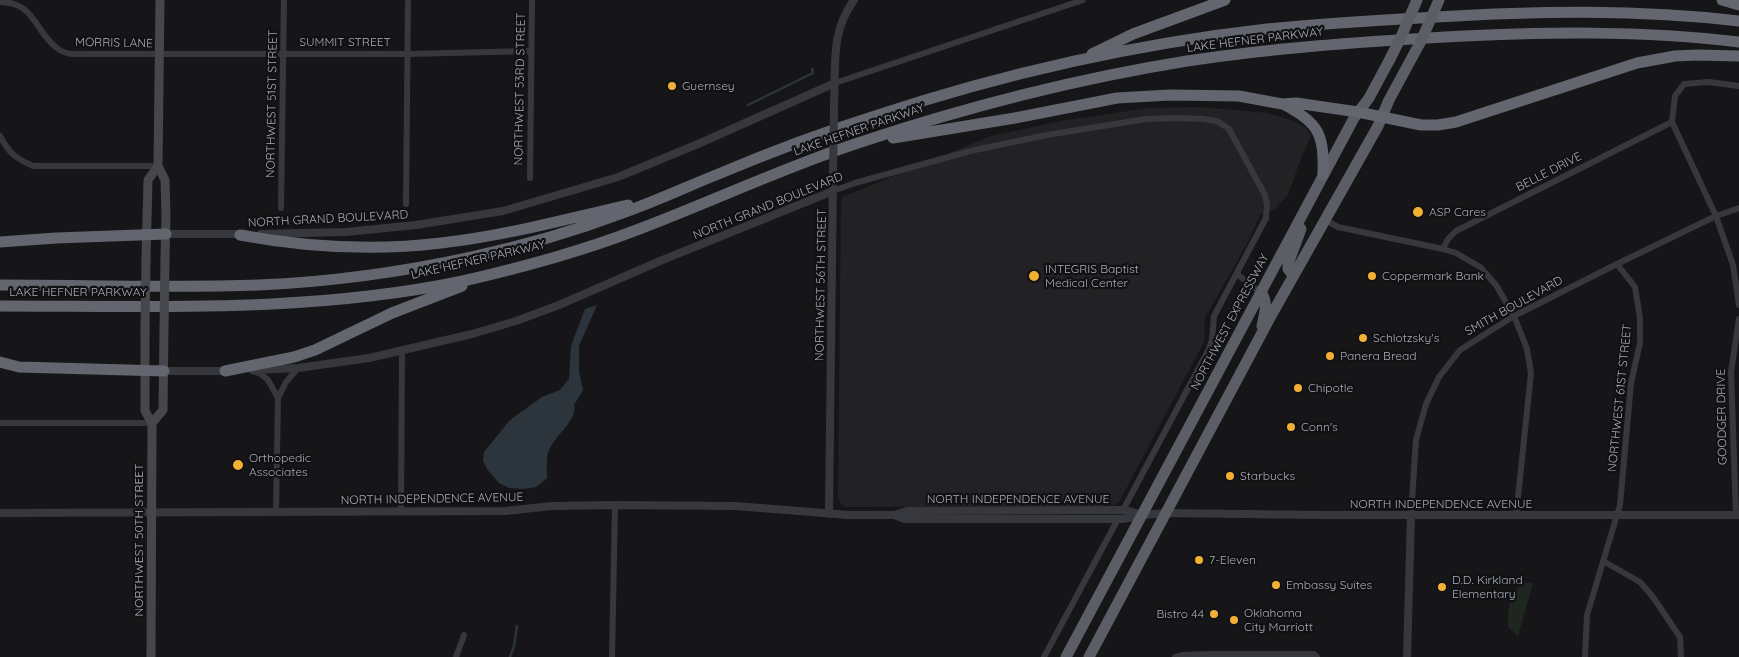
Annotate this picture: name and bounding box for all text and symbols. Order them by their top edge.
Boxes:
street label: NORTHWEST 53RD STREET [511,12,529,166]
street label: LAKE HEFNER PARKWAY [1186,24,1324,56]
street label: NORTHWEST 51ST STREET [264,30,280,178]
street label: MORRIS LANE [75,35,153,51]
street label: SUMMIT STREET [299,35,391,49]
place label: Guernsey [682,79,735,93]
marker: Guernsey [666,80,678,92]
street label: LAKE HEFNER PARKWAY [792,101,926,159]
street label: BELLE DRIVE [1514,149,1584,195]
street label: NORTH GRAND BOULEVARD [691,169,845,243]
marker: ASP Cares [1411,205,1425,219]
place label: ASP Cares [1429,205,1486,219]
street label: NORTH GRAND BOULEVARD [247,208,409,230]
street label: NORTHWEST 56TH STREET [812,209,830,361]
street label: LAKE HEFNER PARKWAY [410,238,546,282]
street label: NORTHWEST EXPRESSWAY [1188,251,1272,393]
place label: INTEGRIS Baptist Medical Center [1045,262,1139,290]
marker: INTEGRIS Baptist Medical Center [1027,269,1041,283]
place label: Coppermark Bank [1382,269,1484,283]
marker: Coppermark Bank [1366,270,1378,282]
street label: SMITH BOULEVARD [1463,273,1565,339]
street label: LAKE HEFNER PARKWAY [9,285,147,299]
street label: NORTHWEST 61ST STREET [1605,323,1635,473]
place label: Schlotzsky's [1373,331,1439,345]
marker: Schlotzsky's [1357,332,1369,344]
place label: Panera Bread [1340,349,1417,363]
marker: Panera Bread [1324,350,1336,362]
street label: GOODGER DRIVE [1714,369,1730,465]
place label: Chipotle [1308,381,1353,395]
marker: Chipotle [1292,382,1304,394]
place label: Conn's [1301,420,1338,434]
marker: Conn's [1285,421,1297,433]
place label: Orthopedic Associates [249,451,311,479]
marker: Orthopedic Associates [231,458,245,472]
street label: NORTHWEST 50TH STREET [132,464,146,616]
place label: Starbucks [1240,469,1295,483]
marker: Starbucks [1224,470,1236,482]
street label: NORTH INDEPENDENCE AVENUE [341,490,523,508]
street label: NORTH INDEPENDENCE AVENUE [927,492,1109,506]
street label: NORTH INDEPENDENCE AVENUE [1350,497,1532,511]
place label: 7-Eleven [1209,553,1256,567]
marker: 7-Eleven [1193,554,1205,566]
place label: D.D. Kirkland Elementary [1452,573,1523,601]
place label: Embassy Suites [1286,578,1372,592]
marker: Embassy Suites [1270,579,1282,591]
marker: D.D. Kirkland Elementary [1436,581,1448,593]
place label: Oklahoma City Marriott [1244,606,1313,634]
place label: Bistro 44 [1156,607,1204,621]
marker: Bistro 44 [1208,608,1220,620]
marker: Oklahoma City Marriott [1228,614,1240,626]

